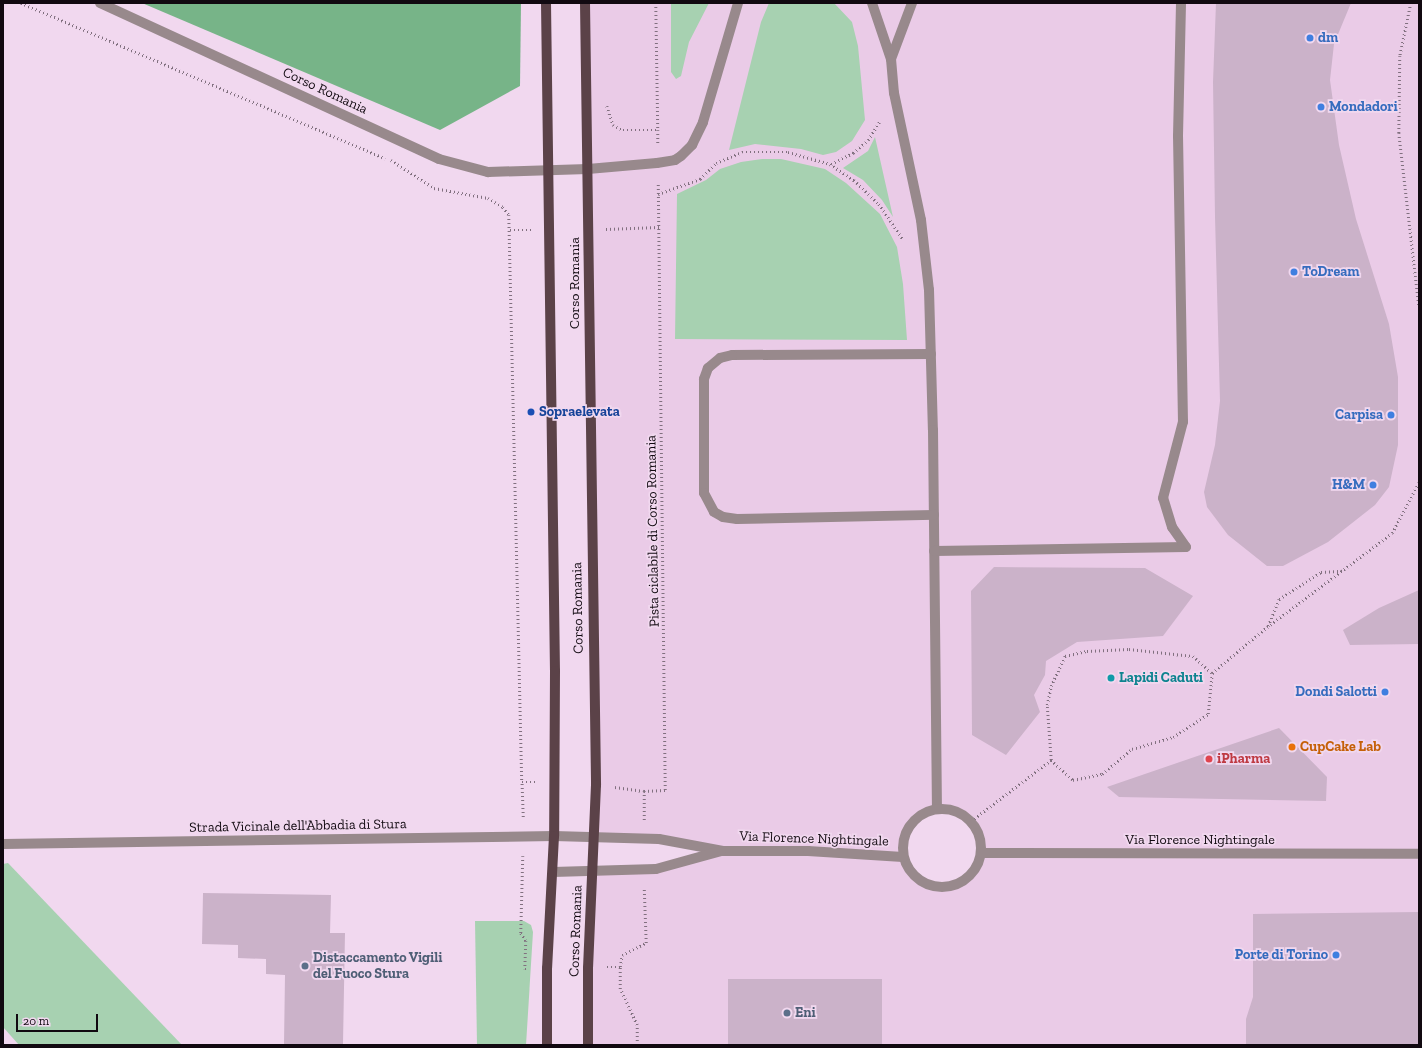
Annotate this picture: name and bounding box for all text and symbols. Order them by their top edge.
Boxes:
place label: dm [1318,30,1338,46]
marker: dm [1305,33,1315,43]
street label: Corso Romania [280,64,370,118]
place label: Mondadori [1329,99,1398,115]
marker: Mondadori [1316,102,1326,112]
street label: Corso Romania [567,237,583,329]
place label: ToDream [1302,264,1360,280]
marker: ToDream [1289,267,1299,277]
place label: Sopraelevata [539,404,620,420]
marker: Sopraelevata [526,407,536,417]
place label: Carpisa [1335,407,1383,423]
marker: Carpisa [1386,410,1396,420]
street label: Pista ciclabile di Corso Romania [643,435,663,627]
place label: H&M [1332,477,1365,493]
marker: H&M [1368,480,1378,490]
street label: Corso Romania [569,562,587,654]
place label: Lapidi Caduti [1119,670,1203,686]
marker: Lapidi Caduti [1106,673,1116,683]
place label: Dondi Salotti [1295,684,1377,700]
marker: Dondi Salotti [1380,687,1390,697]
place label: CupCake Lab [1300,739,1381,755]
marker: CupCake Lab [1287,742,1297,752]
place label: iPharma [1217,751,1270,767]
marker: iPharma [1204,754,1214,764]
street label: Strada Vicinale dell'Abbadia di Stura [189,816,407,836]
street label: Via Florence Nightingale [739,828,889,850]
street label: Via Florence Nightingale [1125,832,1275,848]
street label: Corso Romania [566,885,586,977]
place label: Porte di Torino [1235,947,1328,963]
place label: Distaccamento Vigili del Fuoco Stura [313,950,443,982]
marker: Porte di Torino [1331,950,1341,960]
marker: Distaccamento Vigili del Fuoco Stura [300,961,310,971]
place label: Eni [795,1005,816,1021]
scale bar [18,1006,100,1032]
marker: Eni [782,1008,792,1018]
text: 20 m [23,1014,49,1028]

